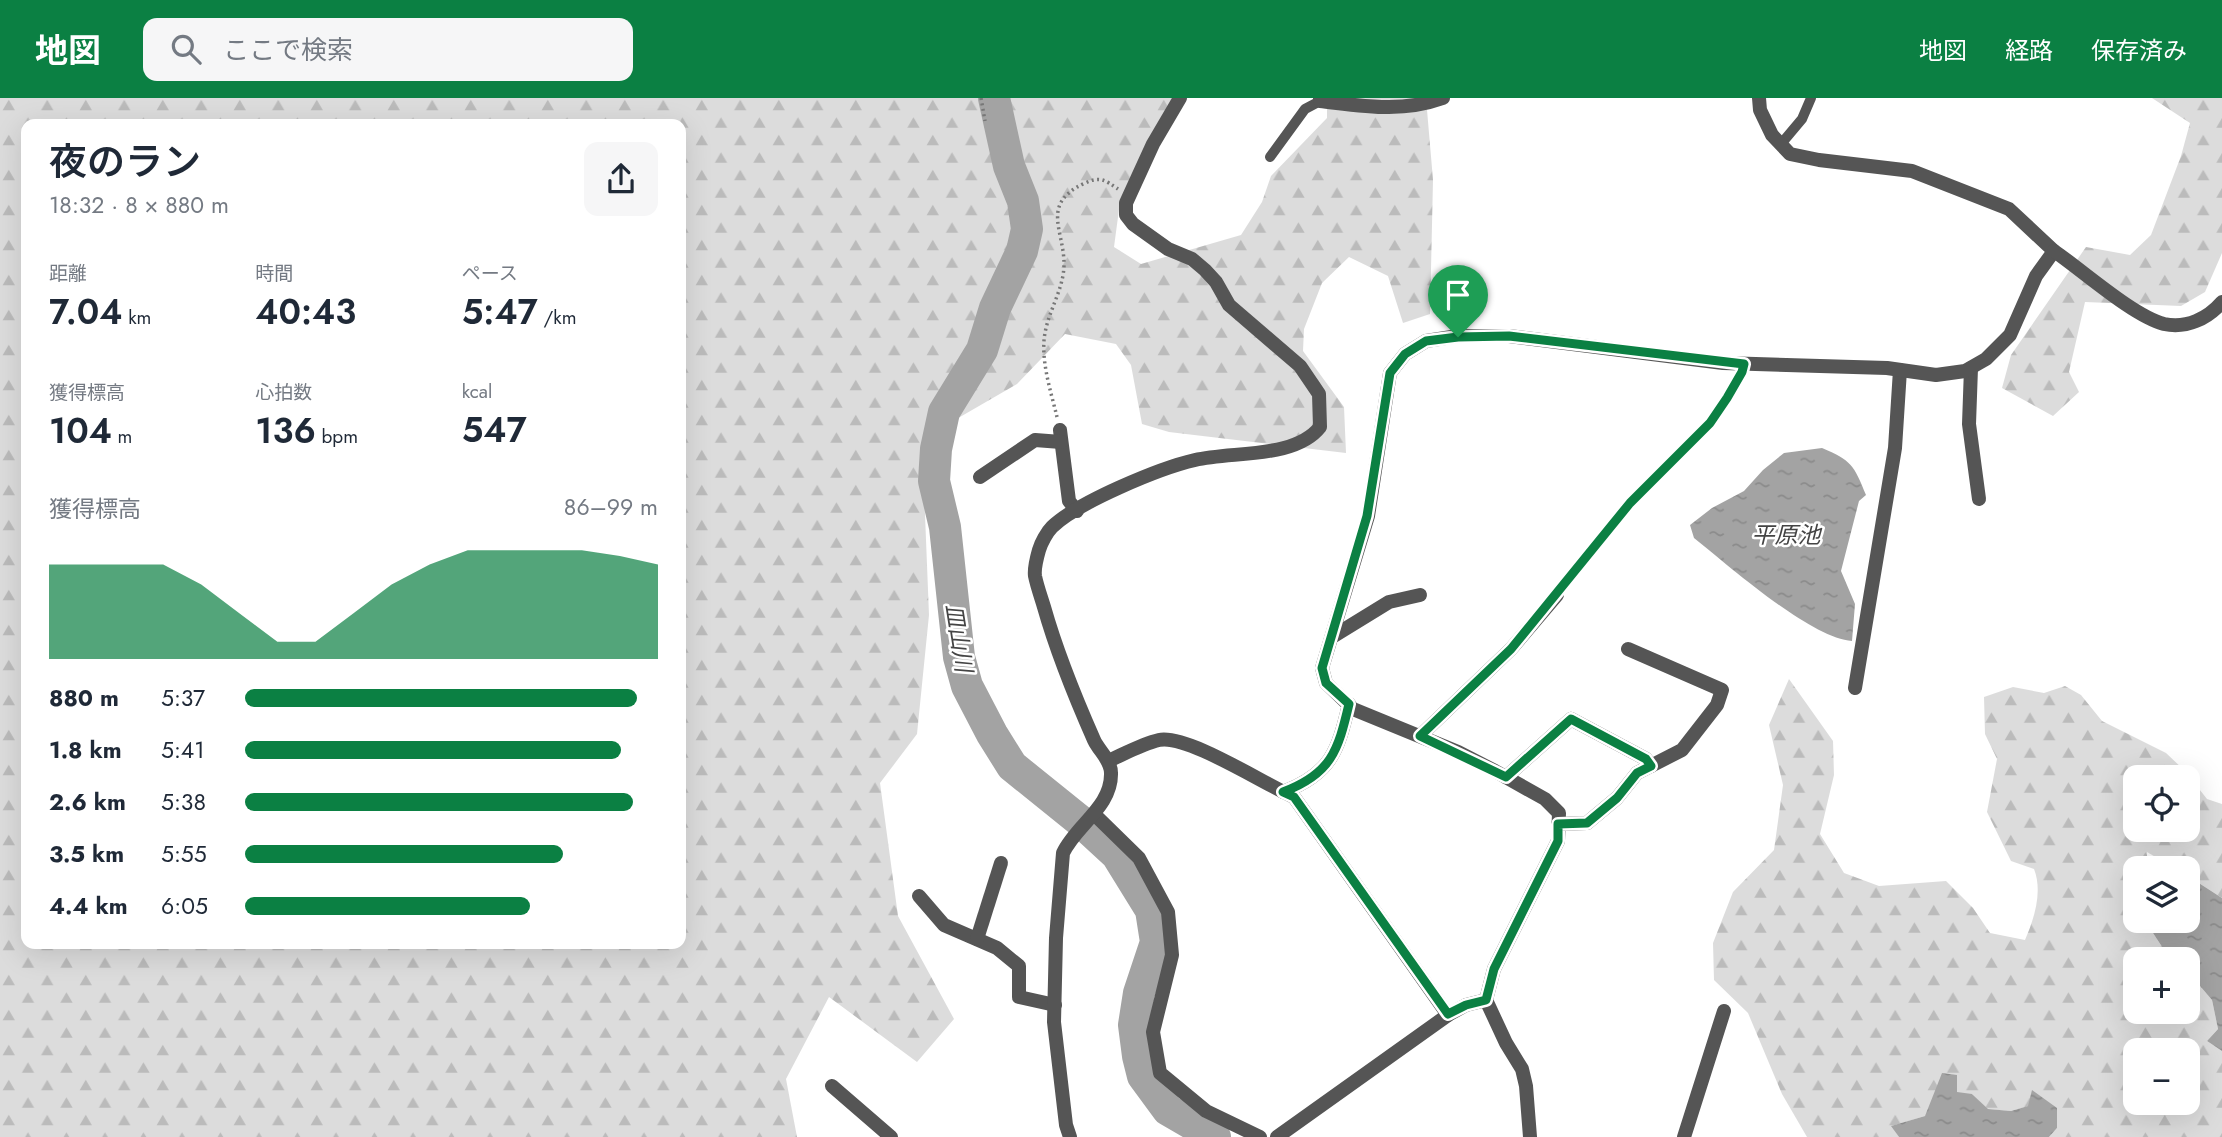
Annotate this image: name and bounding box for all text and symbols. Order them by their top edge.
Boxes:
search box [143,18,633,81]
text: 地図 [35,27,101,74]
icon: search [167,30,205,68]
text: ここで検索 [223,31,353,69]
text: 地図 [1919,33,1967,68]
text: 経路 [2005,33,2053,68]
text: 保存済み [2091,33,2187,68]
text: 夜のラン [49,134,201,189]
button: share [584,142,658,216]
text: 18:32 · 8 × 880 m [49,188,229,222]
text: 距離 [49,260,87,287]
text: 時間 [255,260,293,287]
text: ペース [462,260,518,287]
pin [1428,265,1488,337]
icon: arrive [1439,276,1477,314]
text: 7.04 [49,287,122,337]
text: 40:43 [255,287,356,337]
text: 5:47 [462,287,538,337]
text: km [122,304,151,331]
text: /km [538,304,577,331]
text: kcal [462,378,492,405]
text: 獲得標高 [49,379,125,406]
text: 心拍数 [255,379,312,406]
text: 547 [462,405,527,455]
text: 104 [49,406,112,456]
text: 136 [255,406,316,456]
text: m [112,423,132,450]
text: bpm [316,423,358,450]
text: 86–99 m [564,490,658,524]
text: 獲得標高 [49,492,141,526]
water label: 平原池 [1752,518,1823,552]
water label: 皿山川 [937,601,982,678]
text: 880 m [49,681,119,715]
text: 5:37 [161,681,205,715]
text: 1.8 km [49,733,122,767]
text: 5:41 [161,733,205,767]
map controls [2123,765,2200,1115]
button: locate [2123,765,2200,842]
text: 2.6 km [49,785,126,819]
text: 5:38 [161,785,206,819]
text: 3.5 km [49,837,124,871]
text: 5:55 [161,837,207,871]
button: layers [2123,856,2200,933]
text: 4.4 km [49,889,128,923]
text: 6:05 [161,889,208,923]
button: + [2123,947,2200,1024]
button: − [2123,1038,2200,1115]

